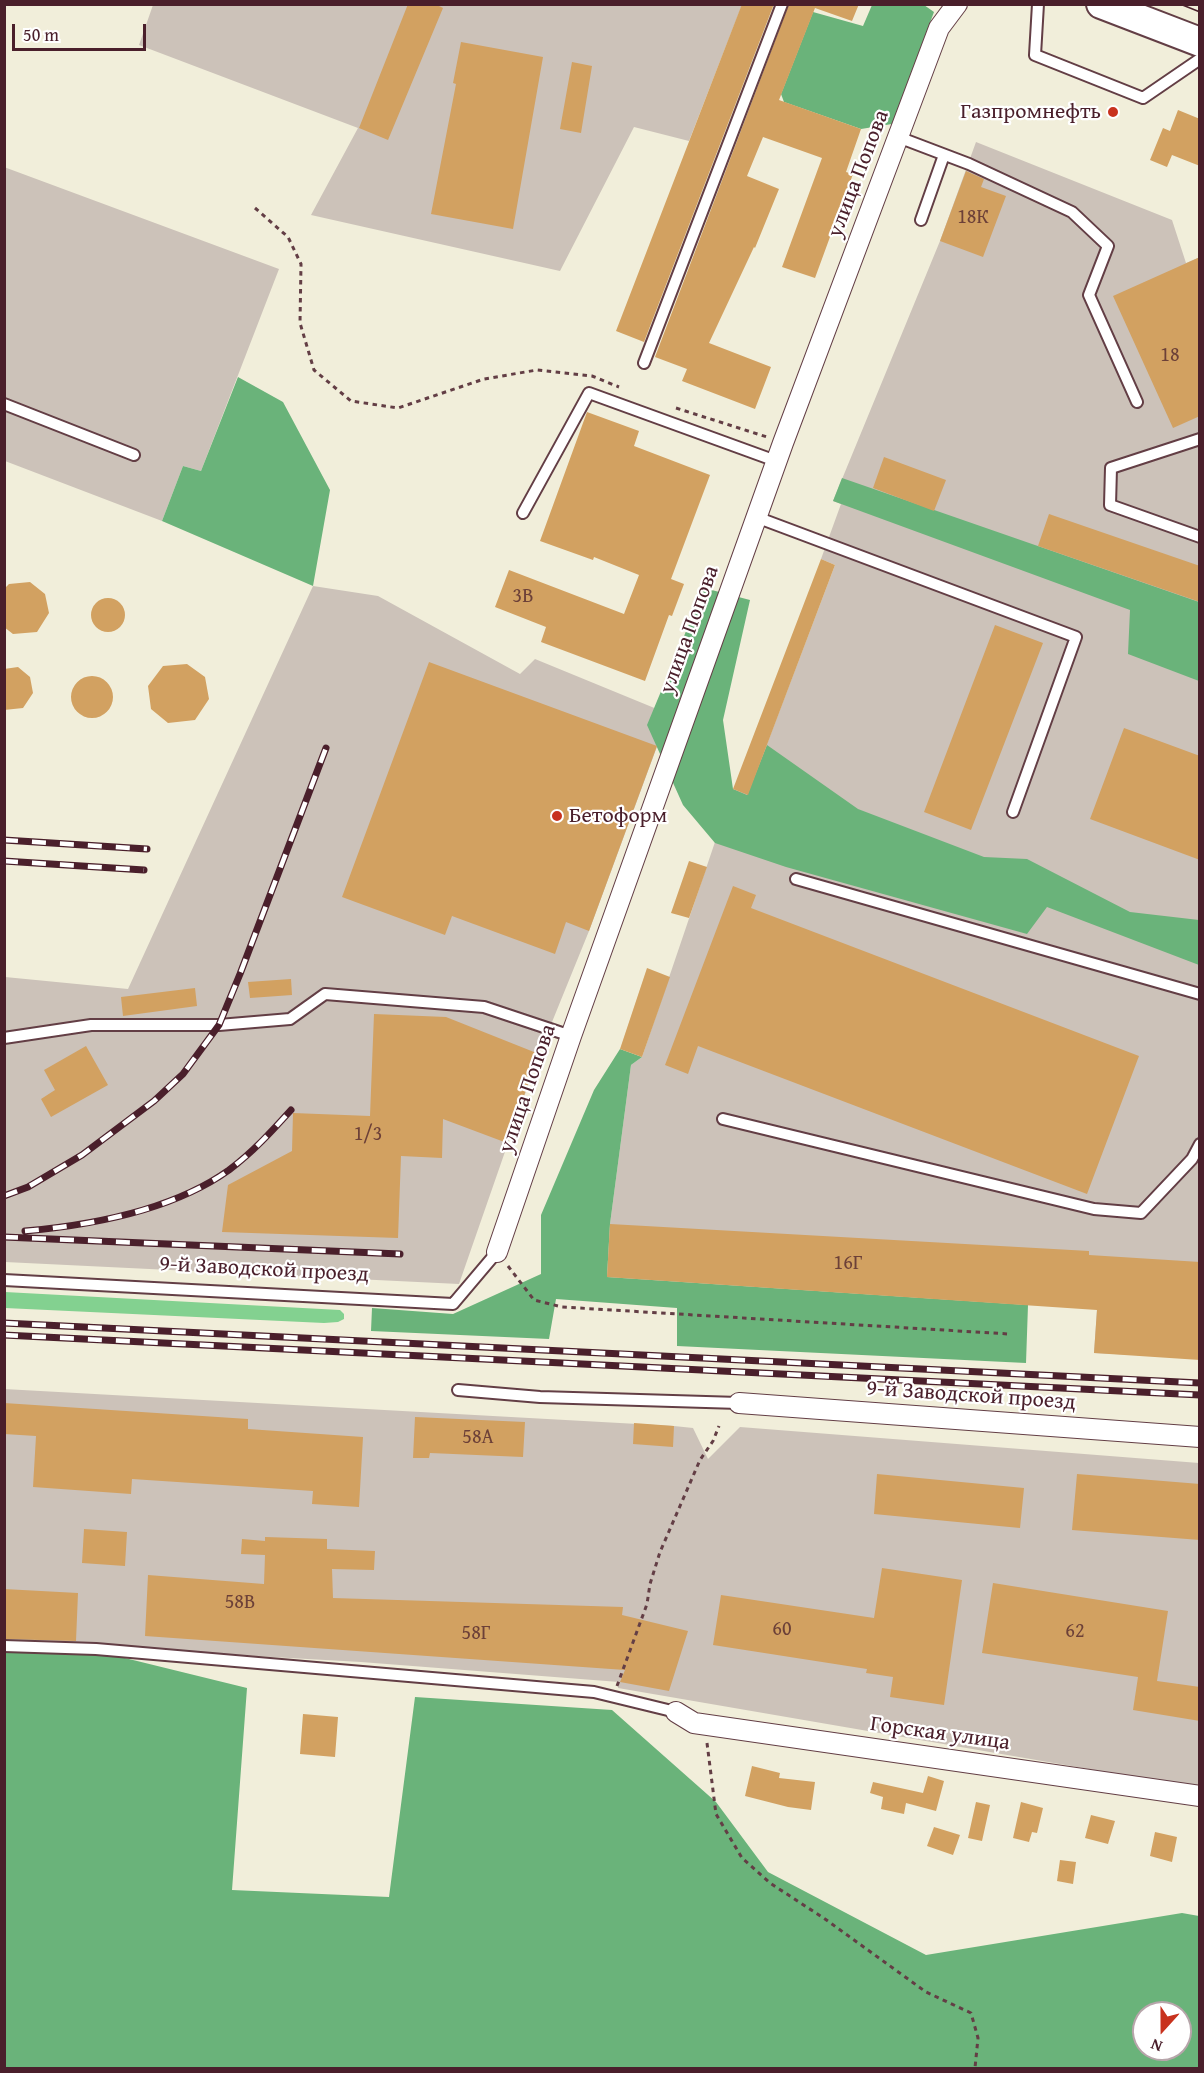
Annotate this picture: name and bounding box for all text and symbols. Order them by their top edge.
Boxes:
scale bar [15,12,148,50]
text: 50 m [23,21,59,48]
place label: Газпромнефть [960,99,1101,125]
marker: Газпромнефть [1106,105,1120,119]
street label: улица Попова [823,106,895,242]
house number: 18К [957,206,989,230]
house number: 18 [1160,344,1180,368]
street label: улица Попова [655,562,725,698]
house number: 3В [513,585,533,609]
place label: Бетоформ [569,803,667,829]
marker: Бетоформ [550,809,564,823]
street label: улица Попова [494,1021,562,1157]
house number: 1/3 [354,1123,382,1147]
street label: 9-й Заводской проезд [159,1251,369,1289]
house number: 16Г [834,1252,862,1276]
street label: 9-й Заводской проезд [866,1376,1076,1416]
house number: 58А [462,1426,494,1450]
house number: 58В [225,1591,255,1615]
house number: 60 [772,1618,792,1642]
house number: 62 [1065,1620,1085,1644]
house number: 58Г [462,1622,490,1646]
street label: Горская улица [868,1711,1012,1757]
north arrow [1132,2001,1192,2061]
text: N [1147,2033,1166,2059]

